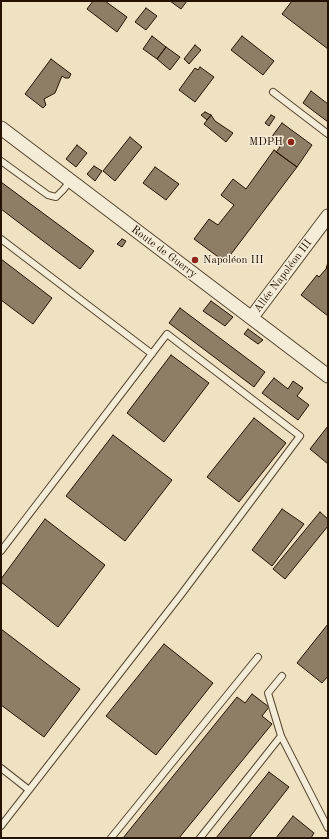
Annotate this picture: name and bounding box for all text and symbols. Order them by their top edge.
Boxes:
place label: MDPH [249,135,283,149]
marker: MDPH [286,137,296,147]
street label: Route de Guerry [129,223,199,281]
street label: Allée Napoléon III [251,237,315,315]
place label: Napoléon III [203,253,264,267]
marker: Napoléon III [190,255,200,265]

